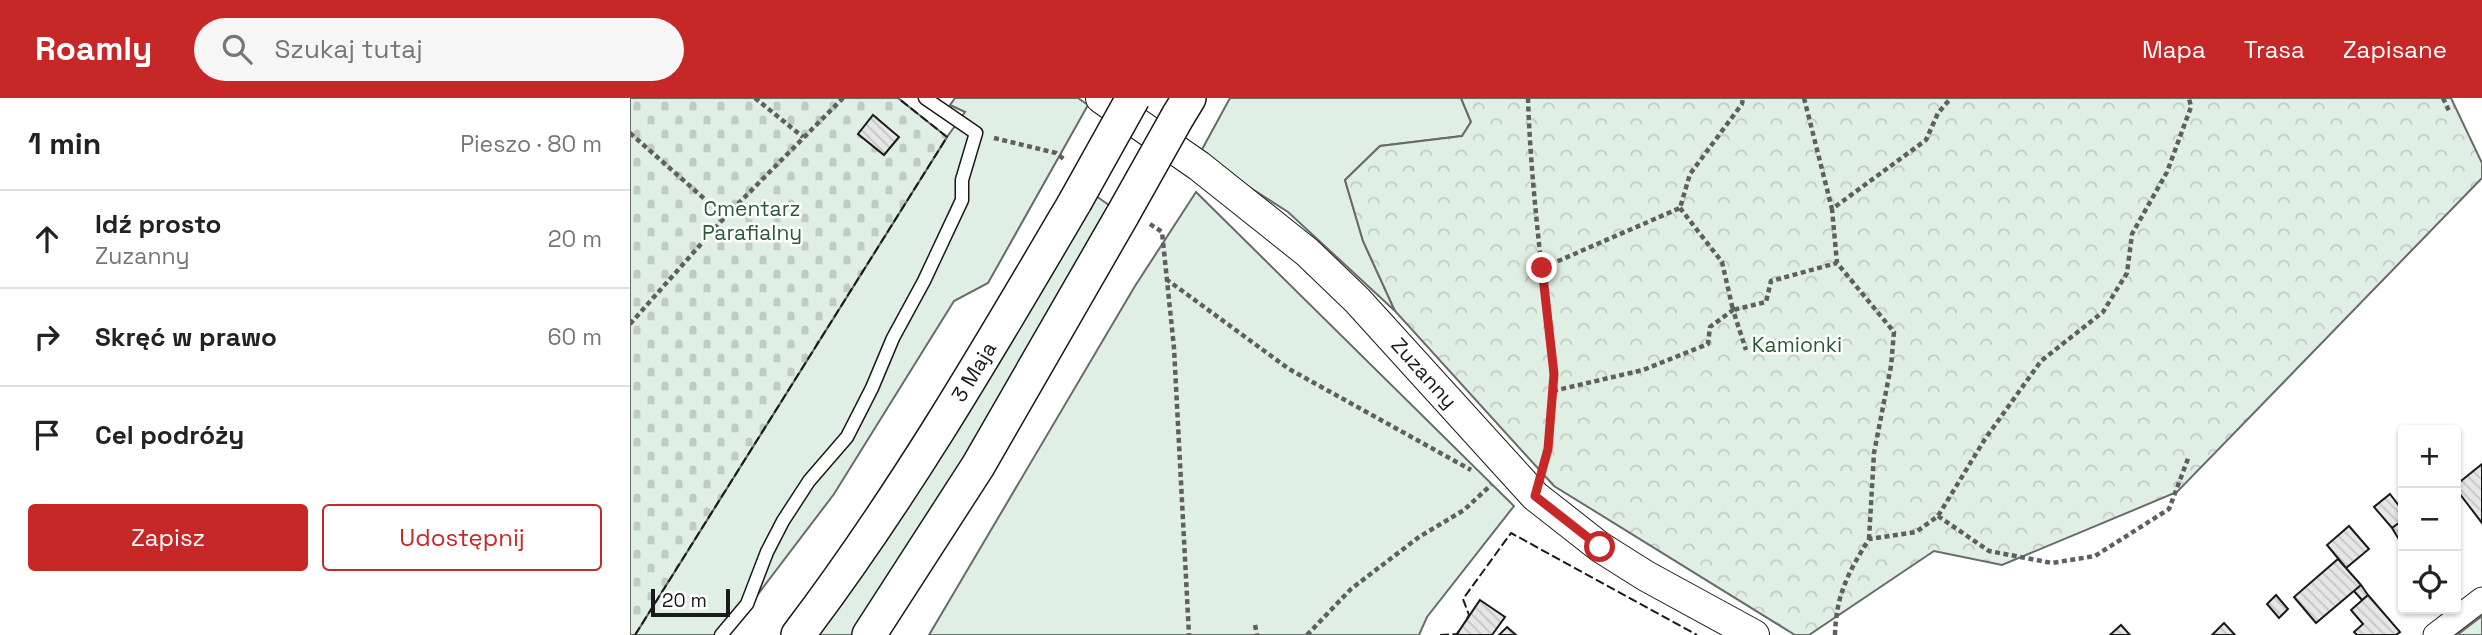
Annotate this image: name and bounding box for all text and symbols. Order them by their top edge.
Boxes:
search box [194,18,684,81]
text: Roamly [35,28,152,70]
icon: search [218,30,256,68]
text: Szukaj tutaj [274,32,423,66]
text: Mapa [2142,34,2206,65]
text: Trasa [2244,34,2305,65]
text: Zapisane [2343,34,2447,65]
text: 1 min [28,124,101,163]
text: Pieszo · 80 m [460,129,602,159]
park label: Cmentarz Parafialny [702,195,802,246]
text: Idź prosto [95,207,222,241]
icon: ahead [28,220,66,258]
text: 20 m [548,224,602,254]
text: Zuzanny [95,241,189,271]
route end [1526,252,1557,283]
icon: right [28,318,66,356]
text: Skręć w prawo [95,320,277,354]
text: 60 m [547,322,602,352]
park label: Kamionki [1752,331,1842,358]
street label: Zuzanny [1385,332,1463,414]
street label: 3 Maja [945,337,1002,407]
icon: arrive [28,416,66,454]
text: Cel podróży [95,418,244,452]
map controls [2398,425,2461,614]
button: + [2398,425,2461,488]
button: − [2398,488,2461,551]
button: Zapisz [28,504,308,571]
button: Udostępnij [322,504,602,571]
route start [1584,531,1615,562]
button: locate [2398,551,2461,614]
scale bar [651,586,730,618]
text: 20 m [662,588,707,613]

